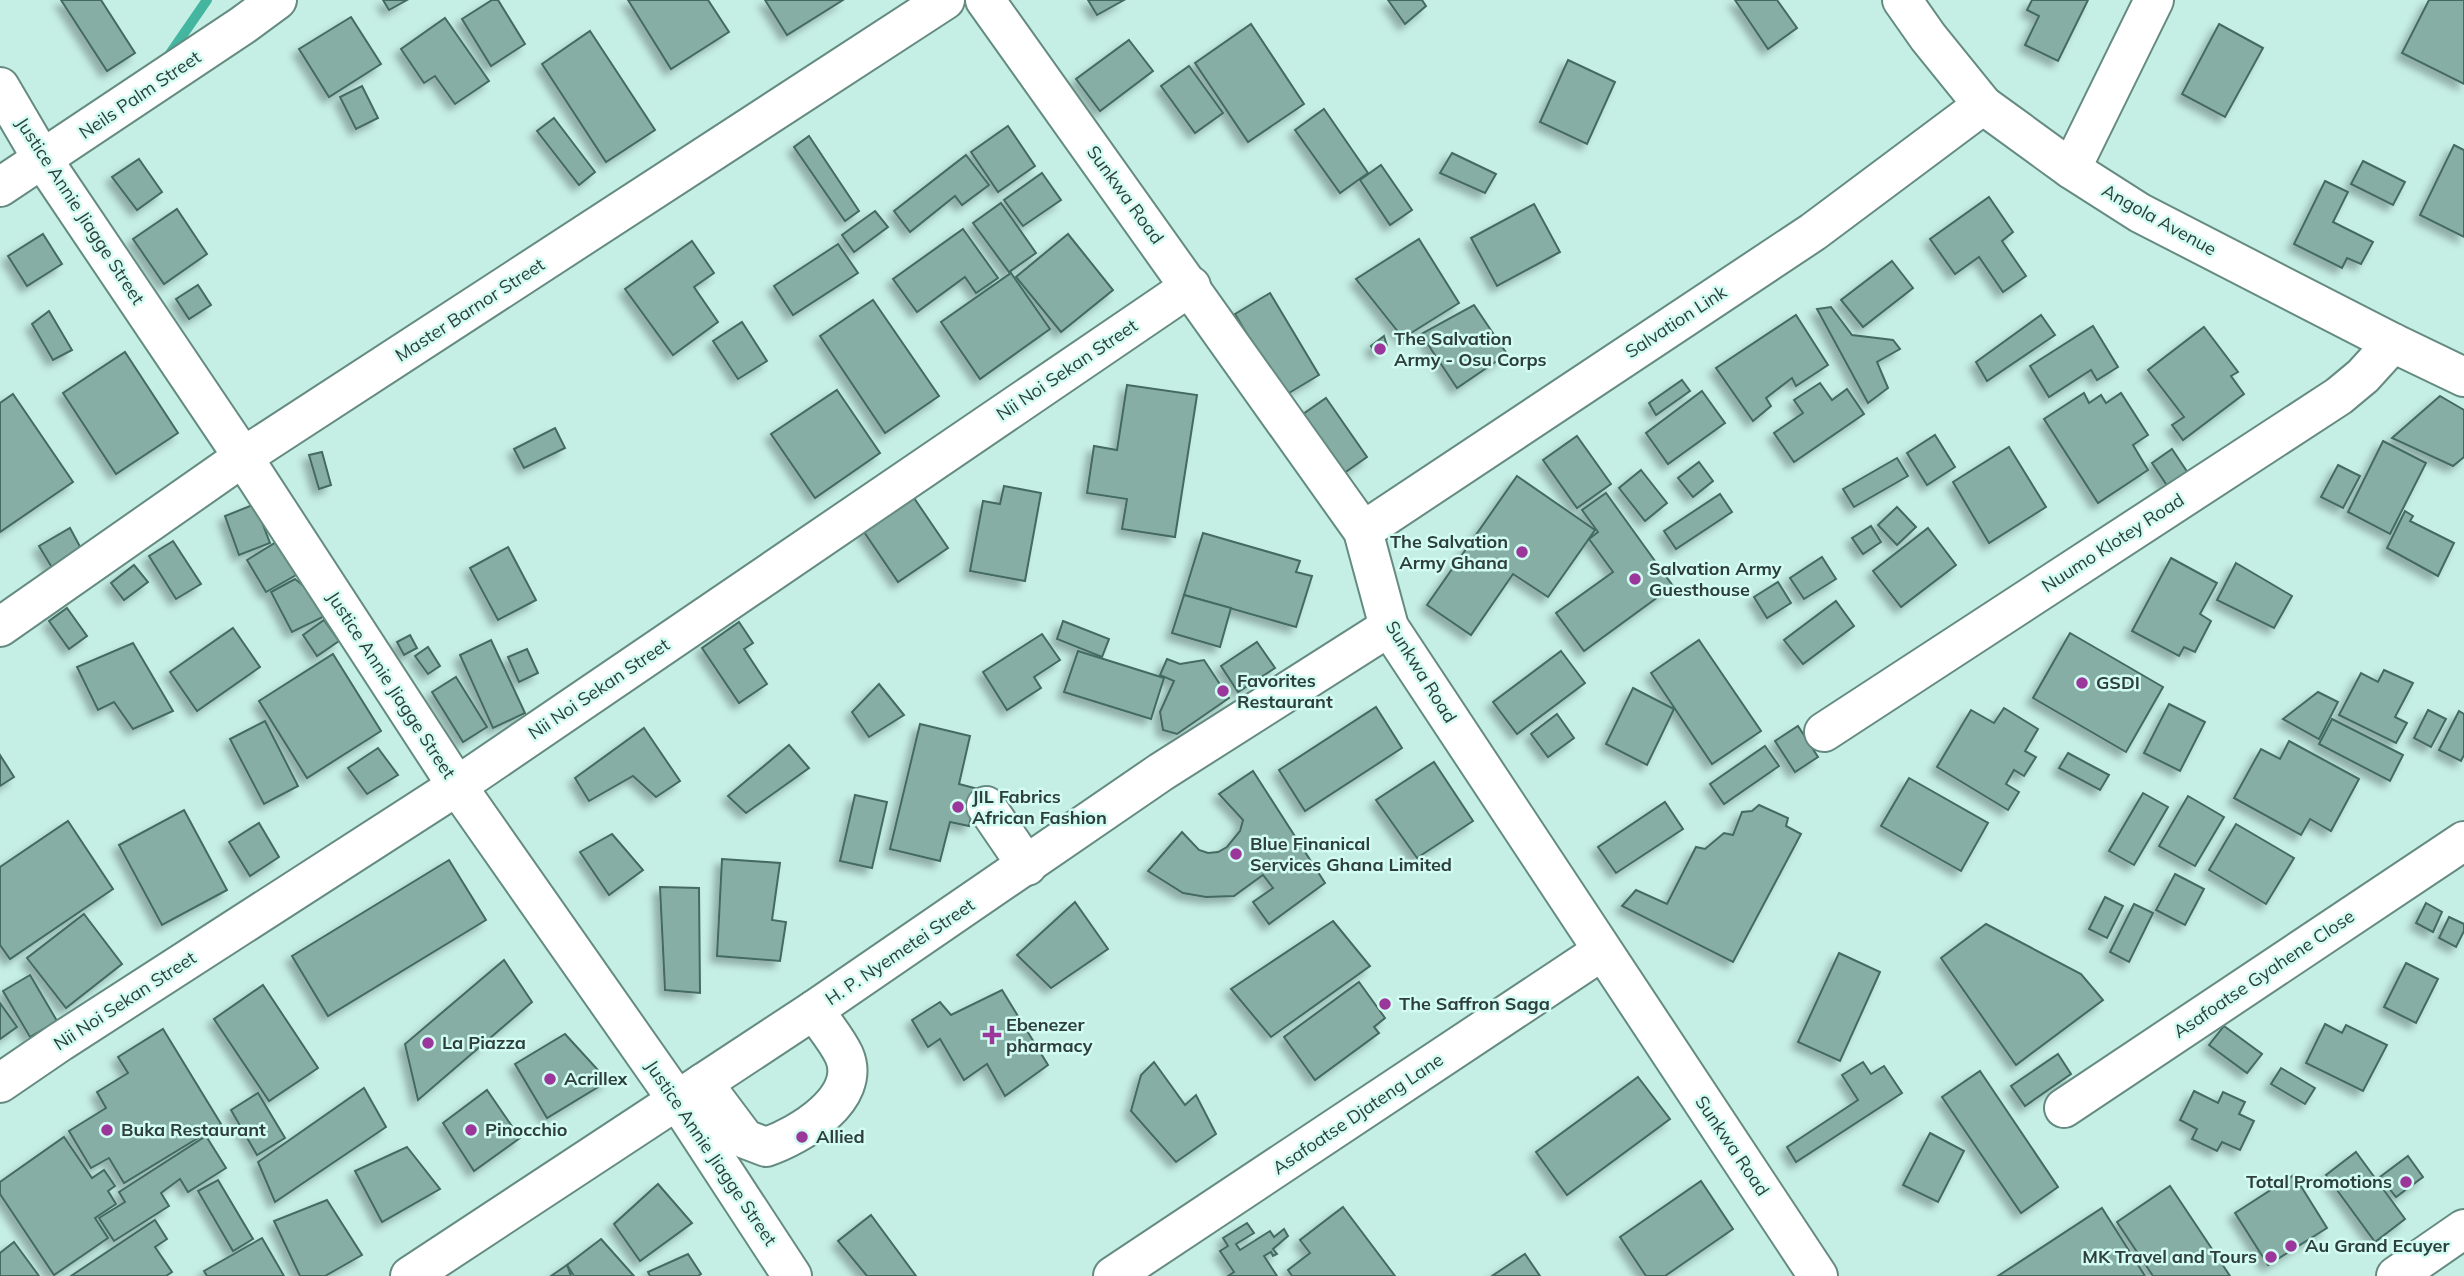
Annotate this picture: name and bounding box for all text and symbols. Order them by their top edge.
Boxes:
street label: Neils Palm Street [74,45,205,144]
street label: Justice Annie Jiagge Street [11,113,150,309]
street label: Sunkwa Road [1082,141,1169,248]
street label: Angola Avenue [2098,179,2221,261]
street label: Master Barnor Street [391,253,549,367]
street label: Salvation Link [1621,280,1731,363]
street label: Nii Noi Sekan Street [992,314,1142,425]
place label: The Salvation Army - Osu Corps [1394,327,1547,371]
marker: The Salvation Army - Osu Corps [1372,341,1388,357]
street label: Nuumo Klotey Road [2037,488,2188,597]
place label: The Salvation Army Ghana [1390,530,1508,574]
marker: The Salvation Army Ghana [1514,544,1530,560]
place label: Salvation Army Guesthouse [1649,557,1782,601]
marker: Salvation Army Guesthouse [1627,571,1643,587]
street label: Justice Annie Jiagge Street [322,587,461,783]
street label: Sunkwa Road [1381,616,1462,727]
street label: Nii Noi Sekan Street [524,633,674,744]
place label: Favorites Restaurant [1237,669,1333,713]
place label: GSDI [2096,671,2140,694]
marker: GSDI [2074,675,2090,691]
marker: Favorites Restaurant [1215,683,1231,699]
place label: JIL Fabrics African Fashion [972,785,1107,829]
marker: JIL Fabrics African Fashion [950,799,966,815]
place label: Blue Finanical Services Ghana Limited [1250,832,1452,876]
marker: Blue Finanical Services Ghana Limited [1228,846,1244,862]
street label: H. P. Nyemetei Street [821,893,979,1010]
street label: Asafoatse Gyahene Close [2169,904,2359,1043]
street label: Nii Noi Sekan Street [49,946,200,1055]
place label: The Saffron Saga [1399,992,1550,1015]
marker: The Saffron Saga [1377,996,1393,1012]
place label: Ebenezer pharmacy [1006,1013,1093,1057]
marker: Ebenezer pharmacy [984,1027,1000,1043]
place label: La Piazza [442,1031,526,1054]
marker: La Piazza [420,1035,436,1051]
street label: Asafoatse Djateng Lane [1268,1048,1447,1179]
street label: Justice Annie Jiagge Street [641,1055,782,1250]
place label: Acrillex [564,1067,628,1090]
marker: Acrillex [542,1071,558,1087]
street label: Sunkwa Road [1690,1091,1774,1200]
place label: Buka Restaurant [121,1118,266,1141]
place label: Pinocchio [485,1118,567,1141]
marker: Buka Restaurant [99,1122,115,1138]
marker: Pinocchio [463,1122,479,1138]
place label: Allied [816,1125,865,1148]
marker: Allied [794,1129,810,1145]
place label: Total Promotions [2246,1170,2392,1193]
marker: Total Promotions [2398,1174,2414,1190]
place label: Au Grand Ecuyer [2305,1234,2450,1257]
marker: Au Grand Ecuyer [2283,1238,2299,1254]
place label: MK Travel and Tours [2082,1245,2257,1268]
marker: MK Travel and Tours [2263,1249,2279,1265]

